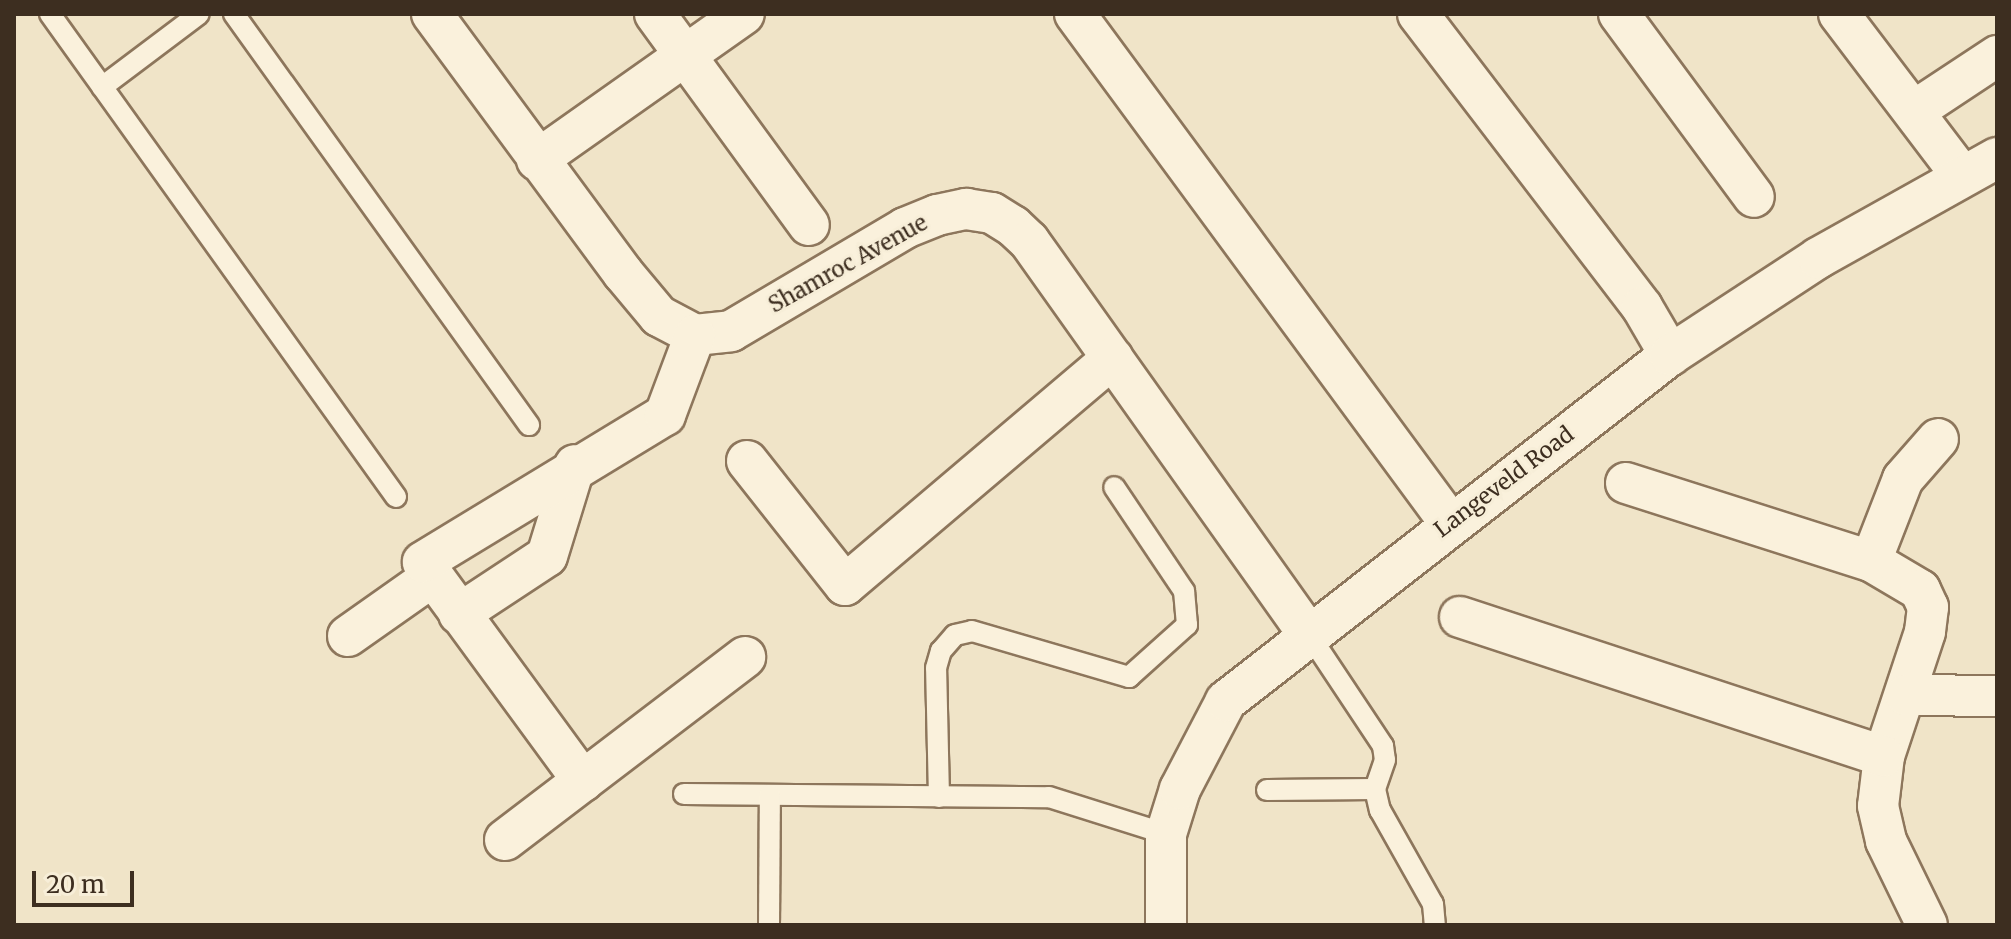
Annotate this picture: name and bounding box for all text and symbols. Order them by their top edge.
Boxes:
street label: Shamroc Avenue [764,209,932,319]
street label: Langeveld Road [1429,421,1579,543]
scale bar [36,855,138,905]
text: 20 m [46,869,105,900]

